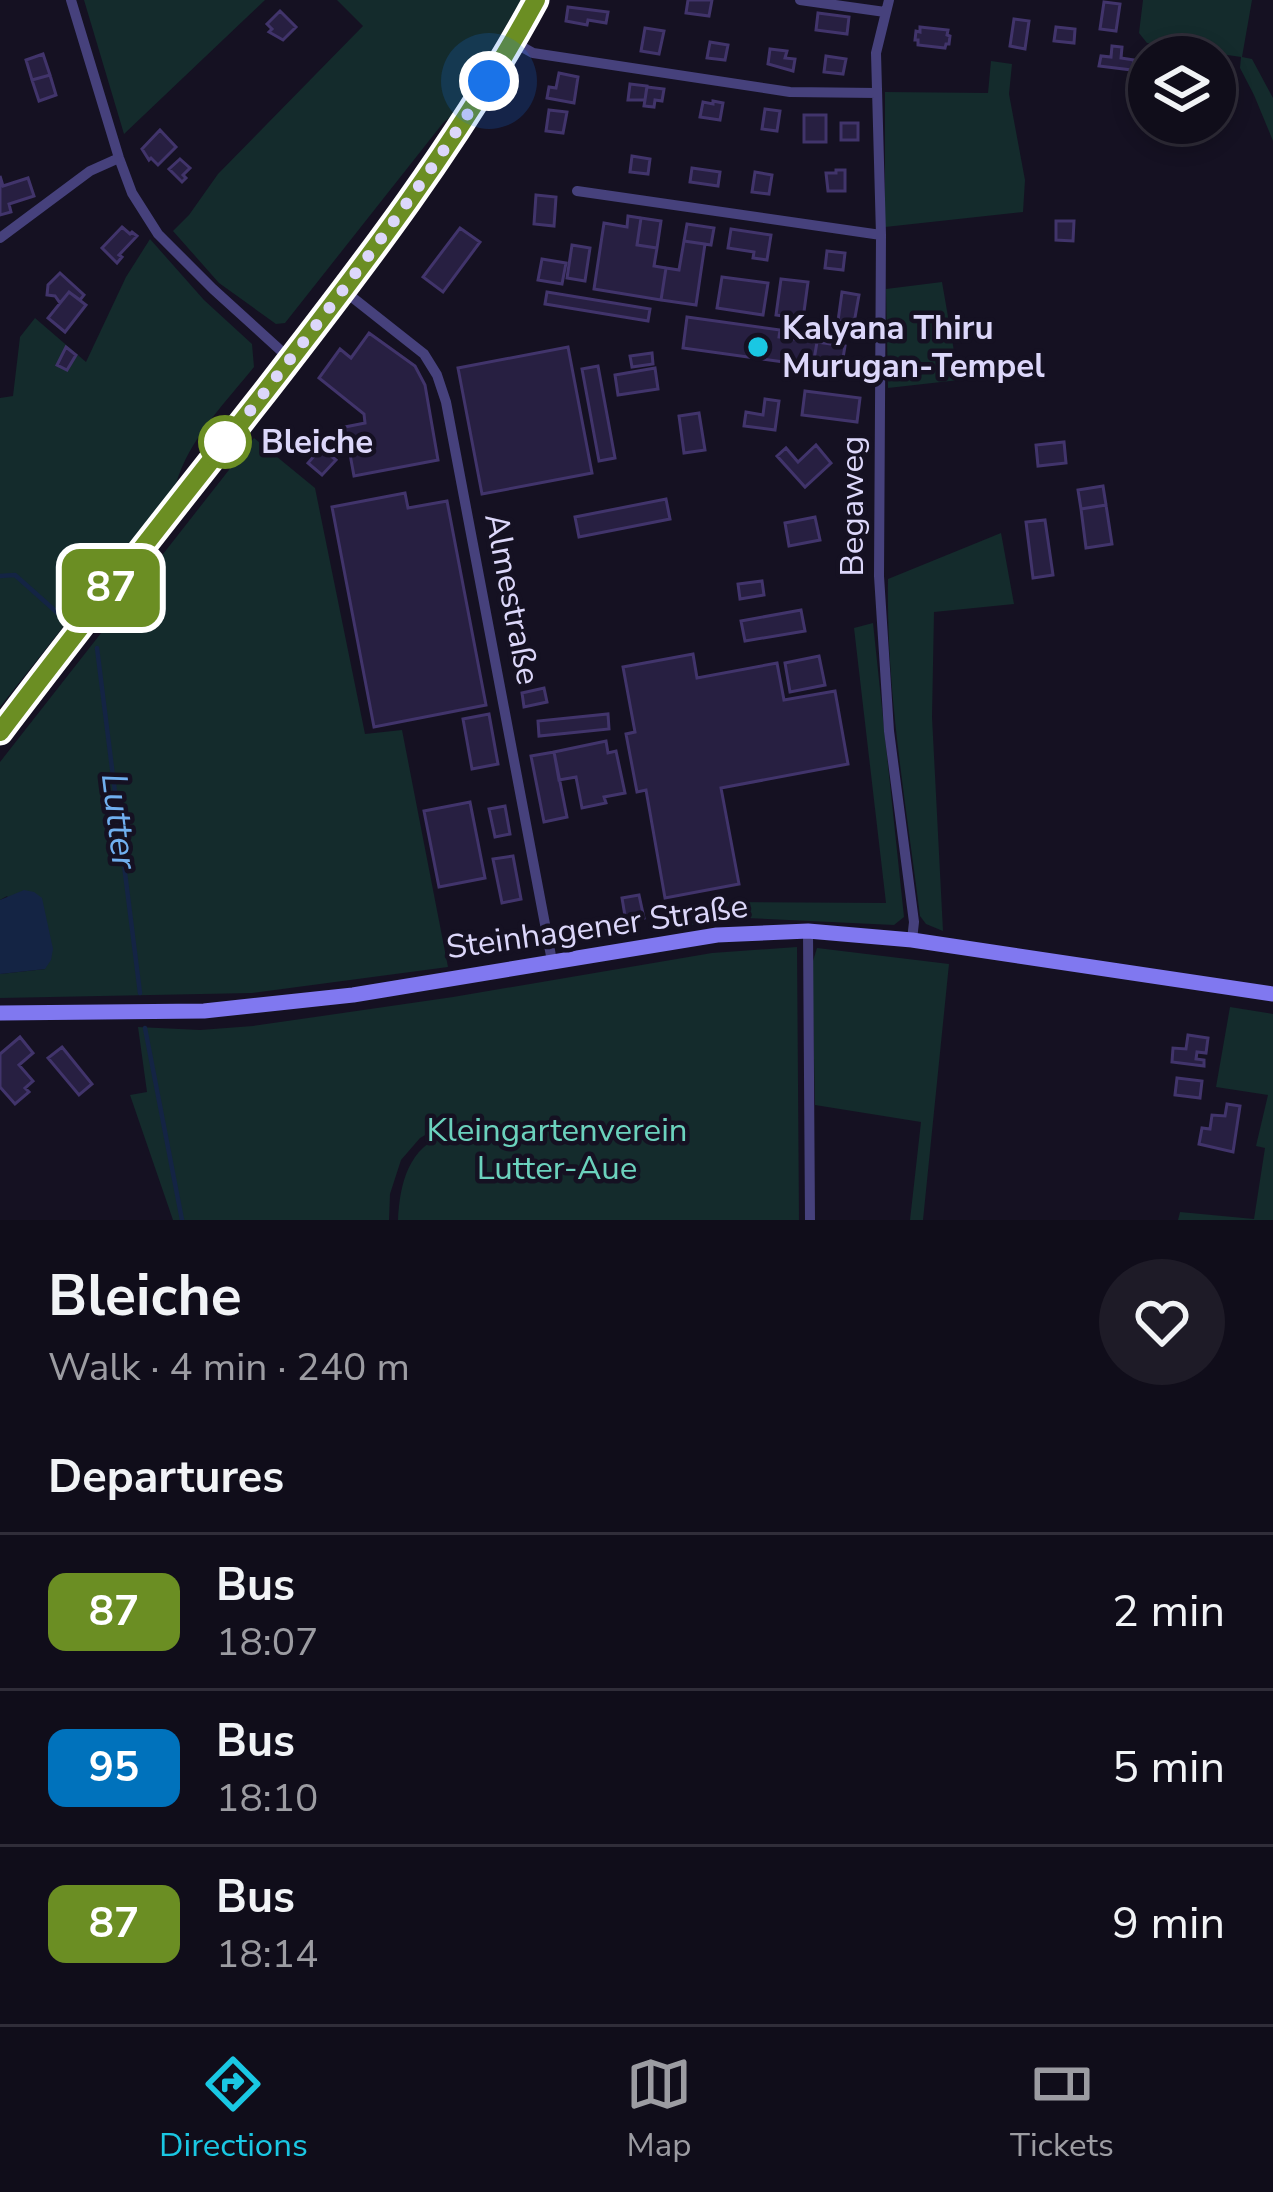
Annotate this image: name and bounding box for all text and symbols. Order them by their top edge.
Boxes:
map controls [1128,36,1236,144]
button: layers [1128,36,1236,144]
your location [459,51,519,111]
place label: Kalyana Thiru Murugan-Tempel [782,306,1045,389]
marker: Kalyana Thiru Murugan-Tempel [745,334,771,360]
marker: Bleiche [200,417,250,467]
place label: Bleiche [261,420,373,465]
street label: Begaweg [830,436,875,576]
street label: Almestraße [473,509,551,689]
line badge: 87 [57,549,165,627]
text: 87 [86,559,136,616]
water label: Lutter [89,770,149,873]
street label: Steinhagener Straße [443,884,751,970]
park label: Kleingartenverein Lutter-Aue [426,1108,688,1191]
text: Bleiche [48,1257,242,1335]
button: heart [1099,1259,1225,1385]
text: Walk · 4 min · 240 m [48,1341,410,1394]
text: Departures [48,1447,284,1508]
text: Bus [216,1555,295,1616]
text: 2 min [1112,1581,1225,1642]
text: 87 [89,1583,139,1640]
text: 18:07 [216,1616,319,1669]
text: Bus [216,1711,295,1772]
text: 5 min [1112,1737,1225,1798]
text: 95 [89,1739,139,1796]
text: 18:10 [216,1772,319,1825]
text: Bus [216,1867,295,1928]
text: 9 min [1112,1893,1225,1954]
text: 87 [89,1895,139,1952]
text: 18:14 [216,1928,319,1981]
tab: Directions [159,2051,308,2168]
tab: Map [626,2051,692,2168]
tab: Tickets [1010,2051,1114,2168]

